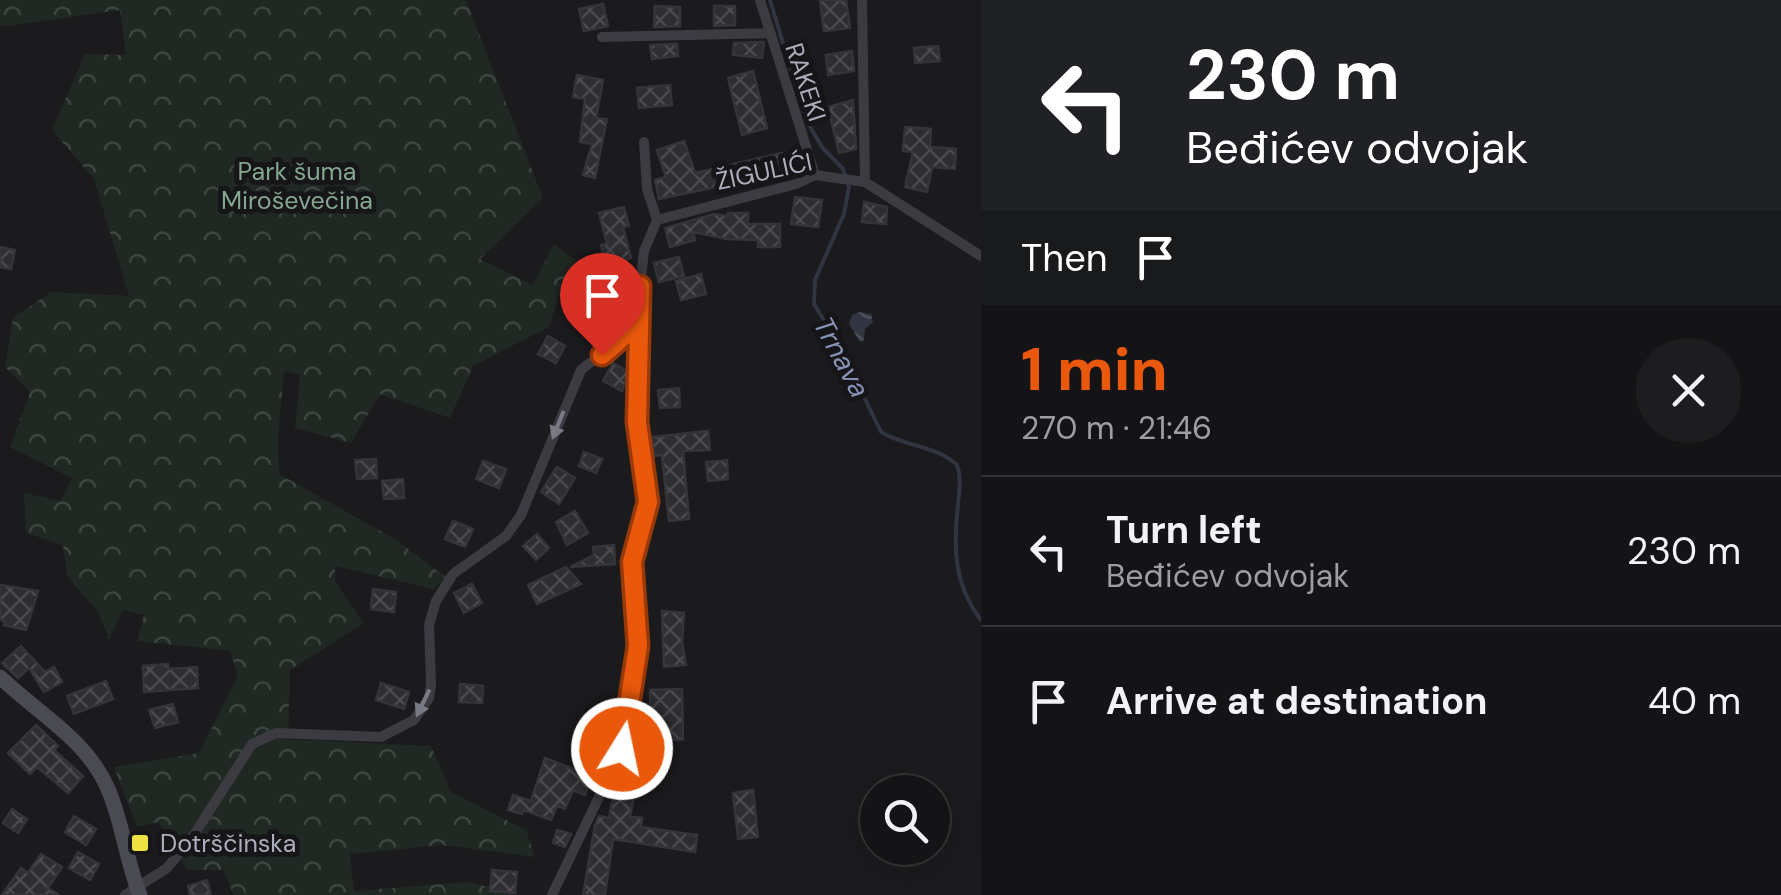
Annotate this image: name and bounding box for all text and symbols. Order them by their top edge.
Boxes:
text: 230 m [1186,30,1400,121]
street label: RAKEKI [777,39,834,126]
icon: left [1021,40,1151,170]
text: Beđićev odvojak [1186,118,1528,177]
street label: ŽIGULIĆI [713,145,815,198]
park label: Park šuma Miroševečina [221,155,373,217]
icon: arrive [1128,230,1183,285]
text: Then [1021,233,1108,283]
pin [560,253,645,356]
icon: arrive [575,268,630,323]
water label: Trnava [805,310,878,404]
text: 1 min [1021,330,1168,409]
button: close [1636,338,1741,443]
text: 270 m · 21:46 [1021,407,1212,449]
one-way arrow [550,410,566,440]
text: Turn left [1106,505,1262,555]
icon: left [1021,524,1076,579]
text: 230 m [1627,526,1741,576]
text: Beđićev odvojak [1106,555,1349,597]
icon: arrive [1021,674,1076,729]
text: Arrive at destination [1106,676,1488,726]
text: 40 m [1648,676,1741,726]
one-way arrow [415,688,432,717]
position arrow [570,697,674,801]
map controls [860,775,950,865]
button: search [860,775,950,865]
place label: Dotrščinska [160,827,296,860]
marker: Dotrščinska [129,832,151,854]

